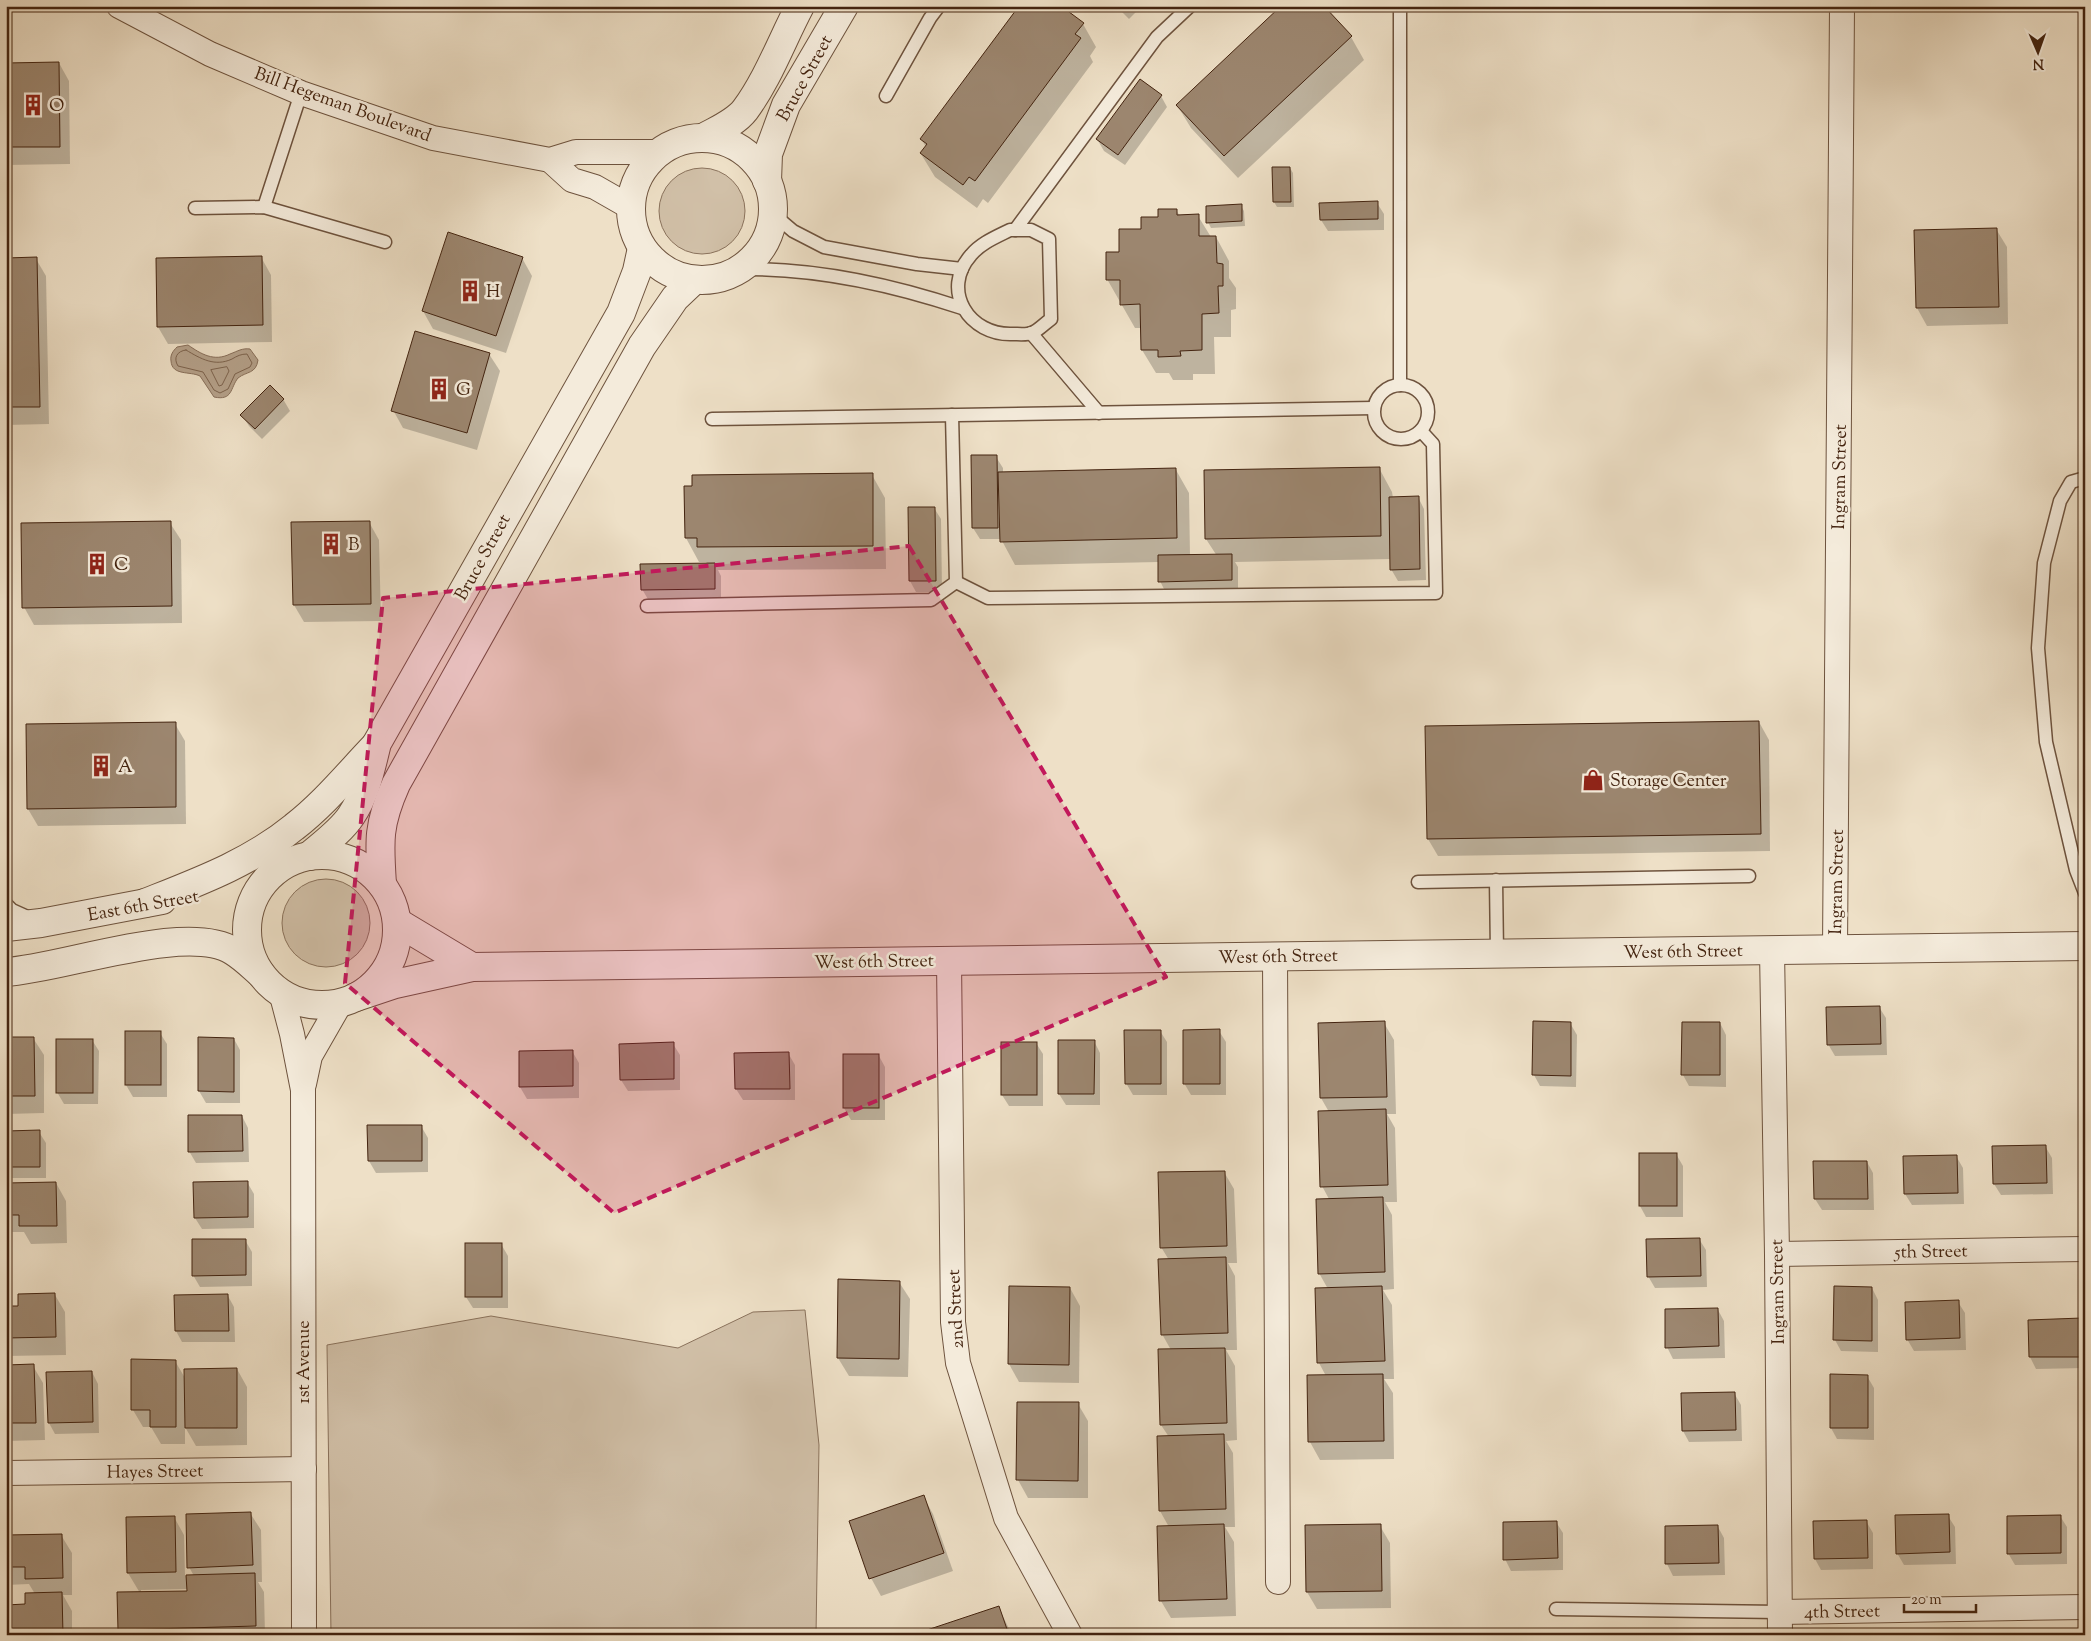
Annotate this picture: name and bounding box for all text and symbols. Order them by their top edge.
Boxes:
north arrow [2014,28,2064,78]
street label: Bruce Street [771,31,840,127]
text: N [2032,53,2044,73]
street label: Bill Hegeman Boulevard [250,62,434,150]
building icon: O [20,92,46,118]
place label: O [49,94,64,120]
building icon: H [457,278,483,304]
place label: H [486,280,500,306]
building icon: G [426,376,452,402]
place label: G [456,378,471,404]
street label: Ingram Street [1827,424,1855,530]
street label: Bruce Street [449,510,518,606]
building icon: B [318,531,344,557]
place label: B [348,533,359,559]
building icon: C [84,551,110,577]
place label: C [114,553,129,579]
building icon: A [88,753,114,779]
place label: A [118,755,133,781]
shop icon: Storage Center [1580,767,1606,793]
place label: Storage Center [1610,769,1727,795]
street label: Ingram Street [1824,829,1852,935]
street label: East 6th Street [86,884,201,930]
street label: West 6th Street [1623,939,1743,967]
street label: West 6th Street [1218,944,1338,972]
street label: West 6th Street [814,949,934,977]
street label: Ingram Street [1765,1239,1793,1345]
street label: 5th Street [1893,1239,1968,1267]
street label: 2nd Street [942,1269,972,1349]
street label: 1st Avenue [292,1320,318,1404]
street label: Hayes Street [106,1459,204,1487]
scale bar [1904,1581,1976,1613]
text: 20 m [1911,1590,1942,1611]
street label: 4th Street [1804,1599,1880,1627]

